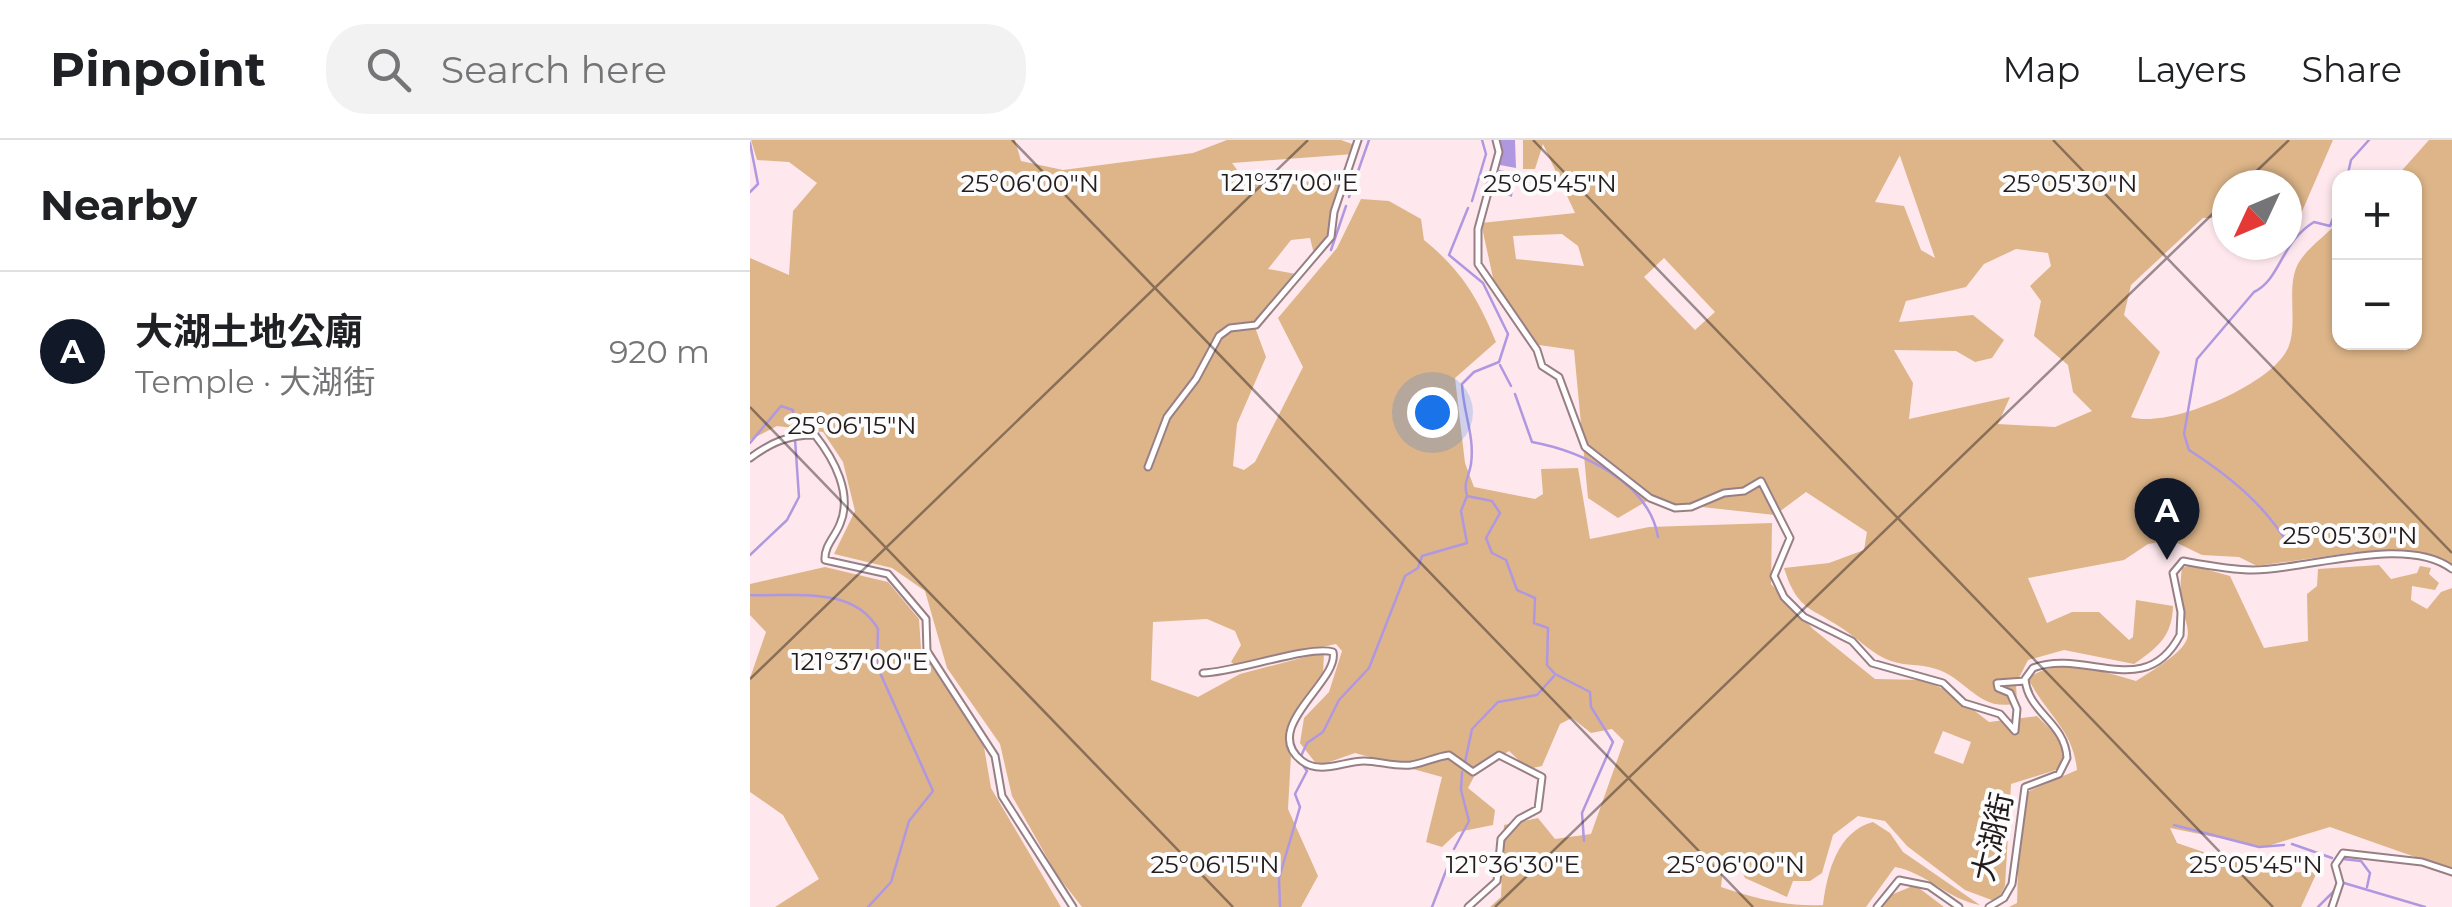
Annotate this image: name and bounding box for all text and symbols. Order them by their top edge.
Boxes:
search box [326,24,1026,114]
text: Pinpoint [50,40,266,98]
icon: search [361,42,416,97]
text: Search here [441,46,667,93]
text: Map [2002,48,2080,91]
text: Layers [2135,48,2246,91]
text: Share [2301,48,2402,91]
text: 121°37'00"E [1222,167,1358,197]
text: 25°06'00"N [961,168,1099,198]
text: 25°05'45"N [1483,168,1617,198]
text: 25°05'30"N [2002,168,2138,198]
north arrow [2212,170,2302,260]
map controls [2332,170,2422,350]
button: + [2332,170,2422,260]
text: Nearby [40,179,197,231]
button: − [2332,260,2422,350]
text: 大湖土地公廟 [135,308,363,355]
text: A [60,332,85,371]
text: 920 m [609,332,710,371]
text: Temple · 大湖街 [135,362,375,401]
your location [1407,387,1458,438]
text: 25°06'15"N [787,410,917,440]
pin: A [2134,478,2200,560]
text: 25°05'30"N [2282,520,2418,550]
text: 121°37'00"E [792,646,928,676]
street label: 大湖街 [1964,789,2021,885]
text: 25°06'15"N [1150,849,1280,879]
text: 121°36'30"E [1446,849,1580,879]
text: 25°06'00"N [1667,849,1805,879]
text: 25°05'45"N [2189,849,2323,879]

